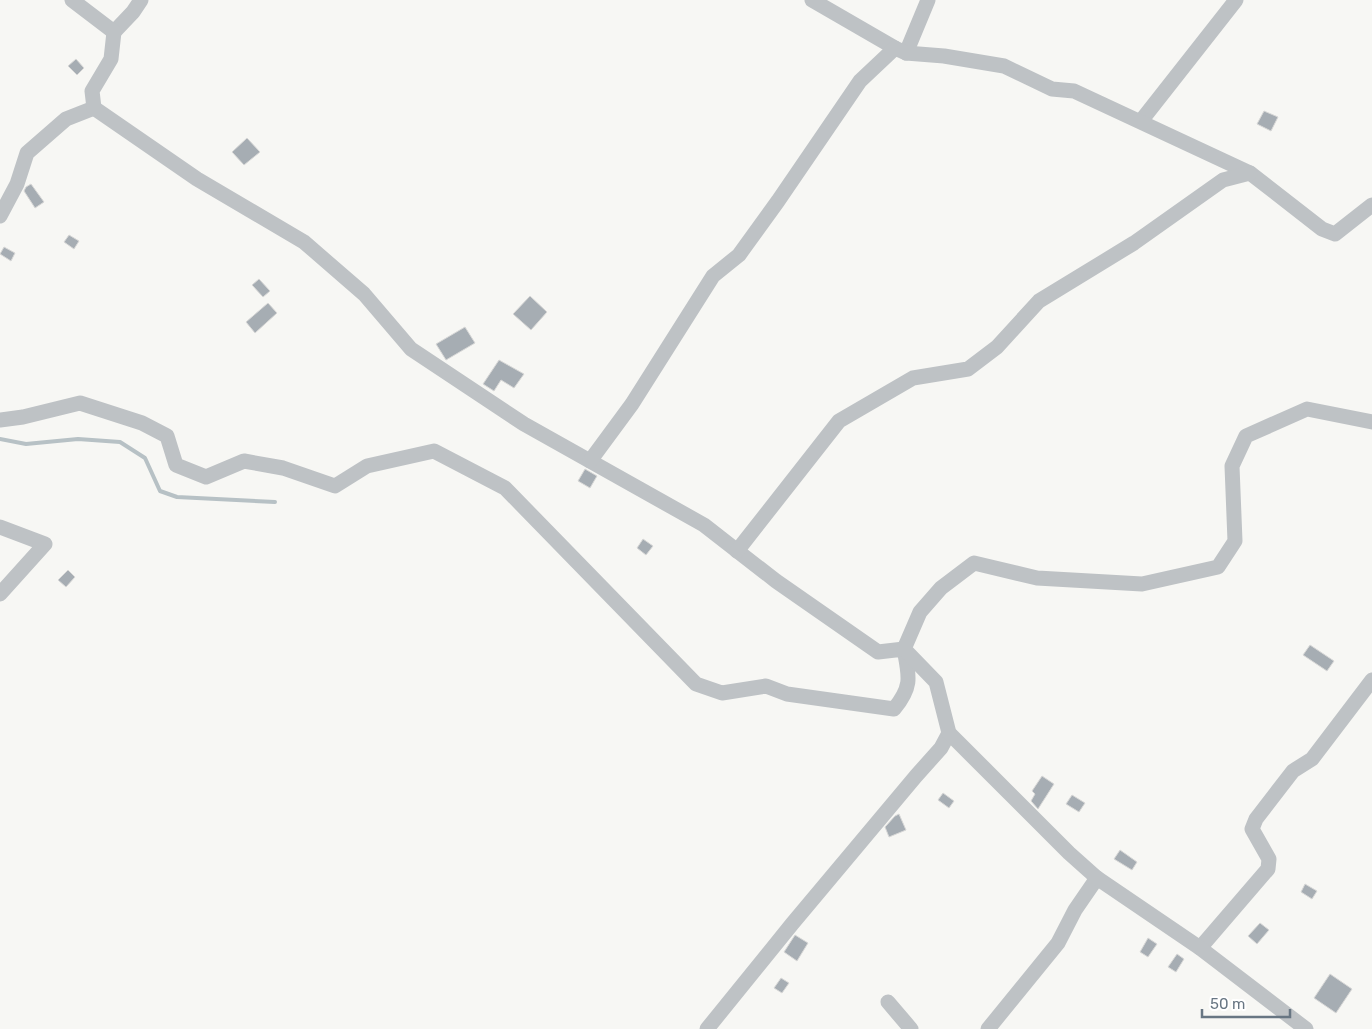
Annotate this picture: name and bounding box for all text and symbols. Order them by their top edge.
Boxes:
scale bar [1202,986,1290,1018]
text: 50 m [1210,995,1245,1013]

